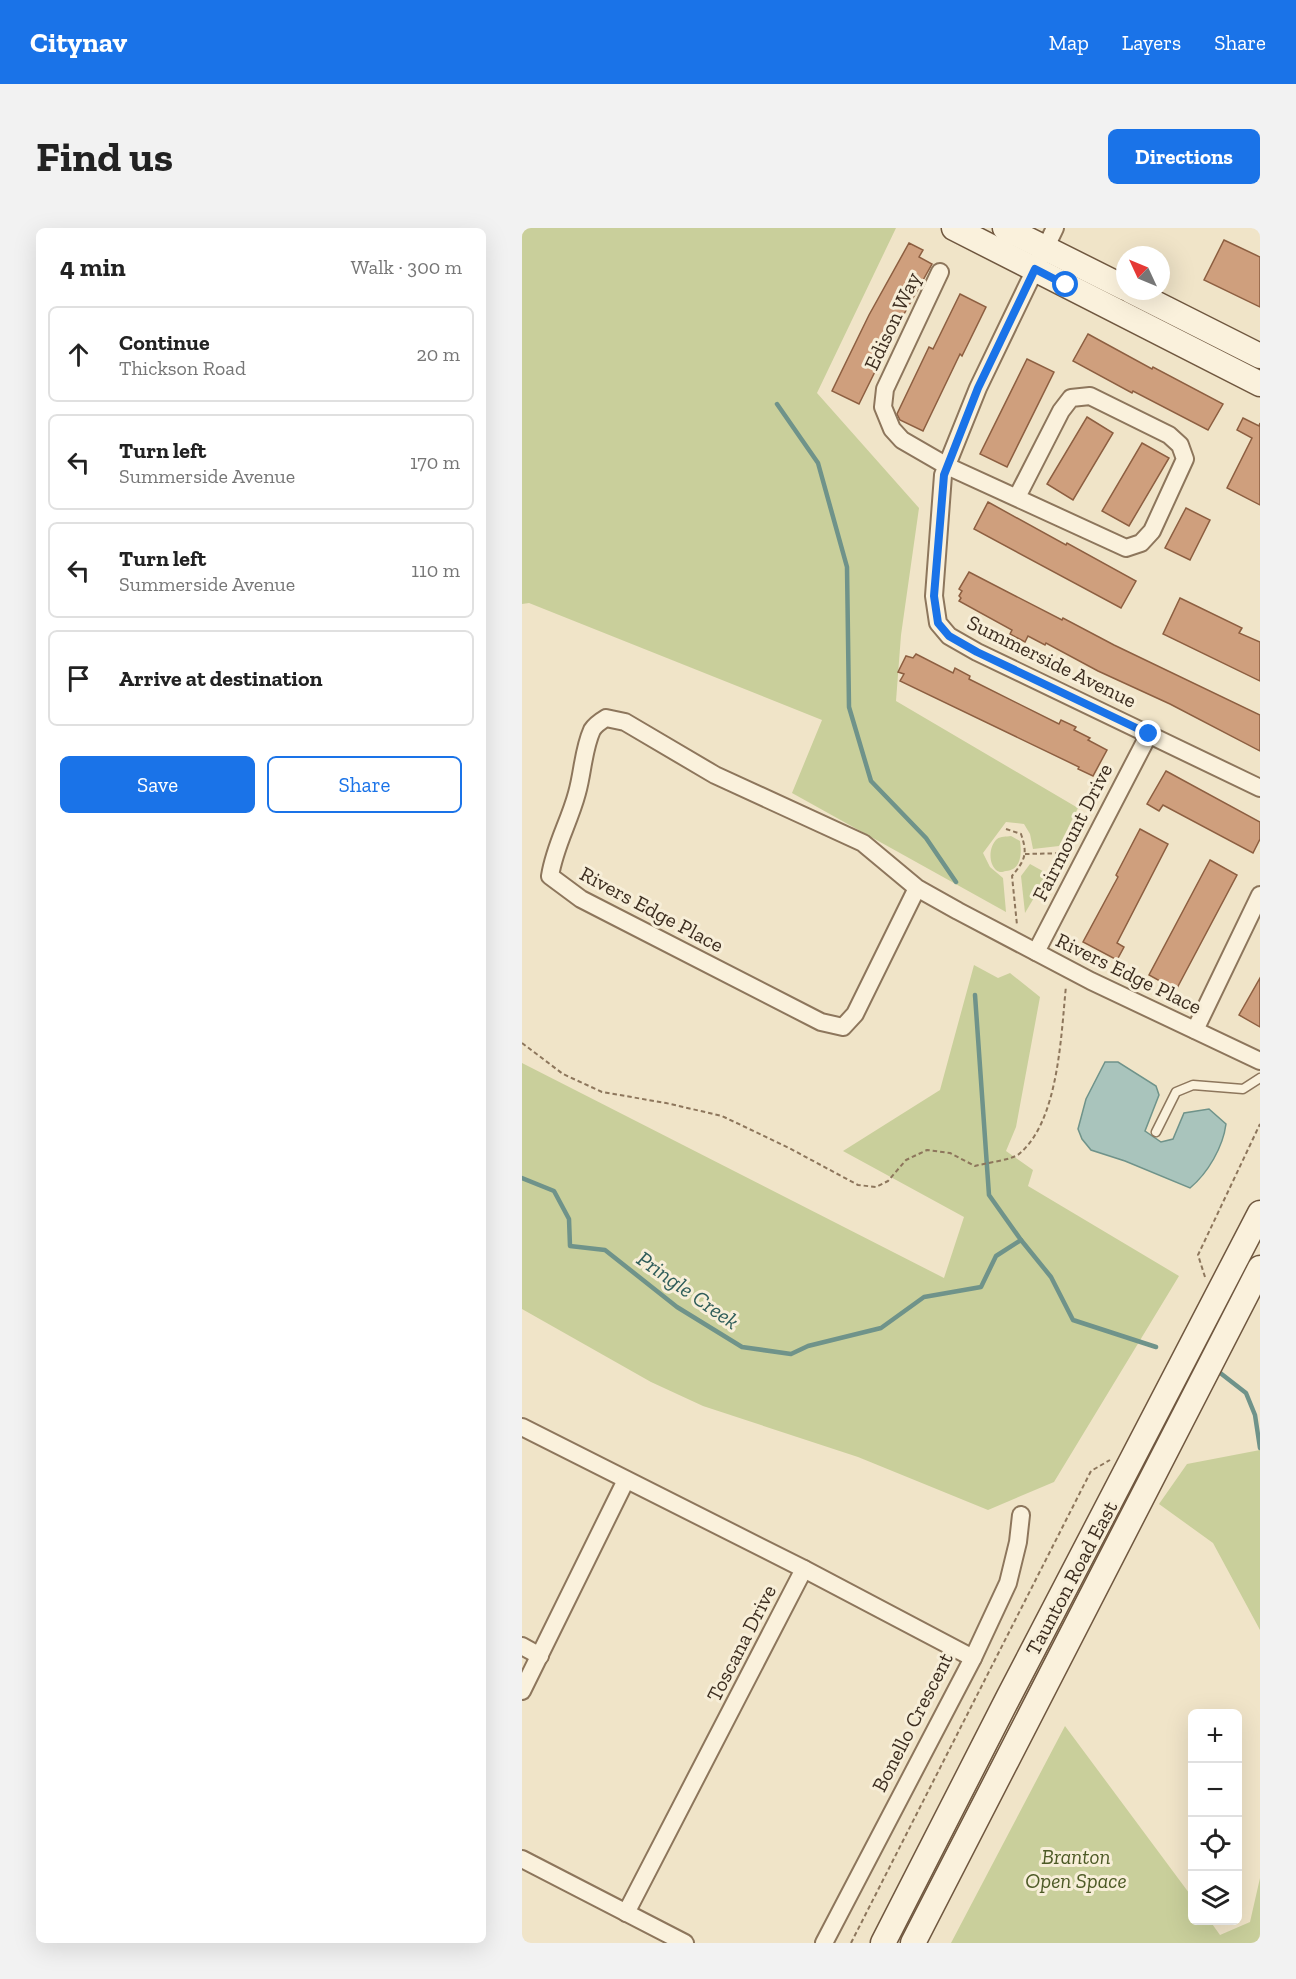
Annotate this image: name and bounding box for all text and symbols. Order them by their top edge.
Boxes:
text: Citynav [30,26,127,59]
text: Map [1049,30,1089,55]
text: Layers [1122,30,1181,55]
text: Share [1214,30,1266,55]
button: Directions [1108,129,1260,184]
text: Find us [36,131,173,182]
north arrow [1116,246,1170,300]
text: 4 min [60,251,126,283]
text: Walk · 300 m [351,255,462,279]
street label: Edison Way [858,268,926,374]
route start [1052,271,1078,297]
text: Continue [119,329,210,356]
icon: ahead [62,338,95,371]
text: 20 m [416,342,460,366]
text: Thickson Road [119,356,246,380]
text: Turn left [119,437,206,464]
icon: left [62,446,95,479]
text: 170 m [410,450,460,474]
text: Summerside Avenue [119,464,295,488]
text: Turn left [119,545,206,572]
icon: left [62,554,95,587]
text: 110 m [411,558,460,582]
text: Summerside Avenue [119,572,295,596]
street label: Summerside Avenue [963,609,1141,713]
icon: arrive [62,662,95,695]
text: Arrive at destination [119,665,322,692]
route end [1135,720,1161,746]
button: Save [60,756,255,813]
button: Share [267,756,462,813]
street label: Fairmount Drive [1027,759,1117,905]
street label: Rivers Edge Place [576,861,728,957]
street label: Rivers Edge Place [1052,927,1206,1019]
water label: Pringle Creek [632,1245,744,1335]
street label: Taunton Road East [1020,1496,1122,1659]
street label: Toscana Drive [701,1580,781,1706]
street label: Bonello Crescent [866,1648,958,1796]
map controls [1188,1709,1242,1925]
button: + [1188,1709,1242,1763]
button: − [1188,1763,1242,1817]
button: locate [1188,1817,1242,1871]
park label: Branton Open Space [1025,1844,1127,1893]
button: layers [1188,1871,1242,1925]

